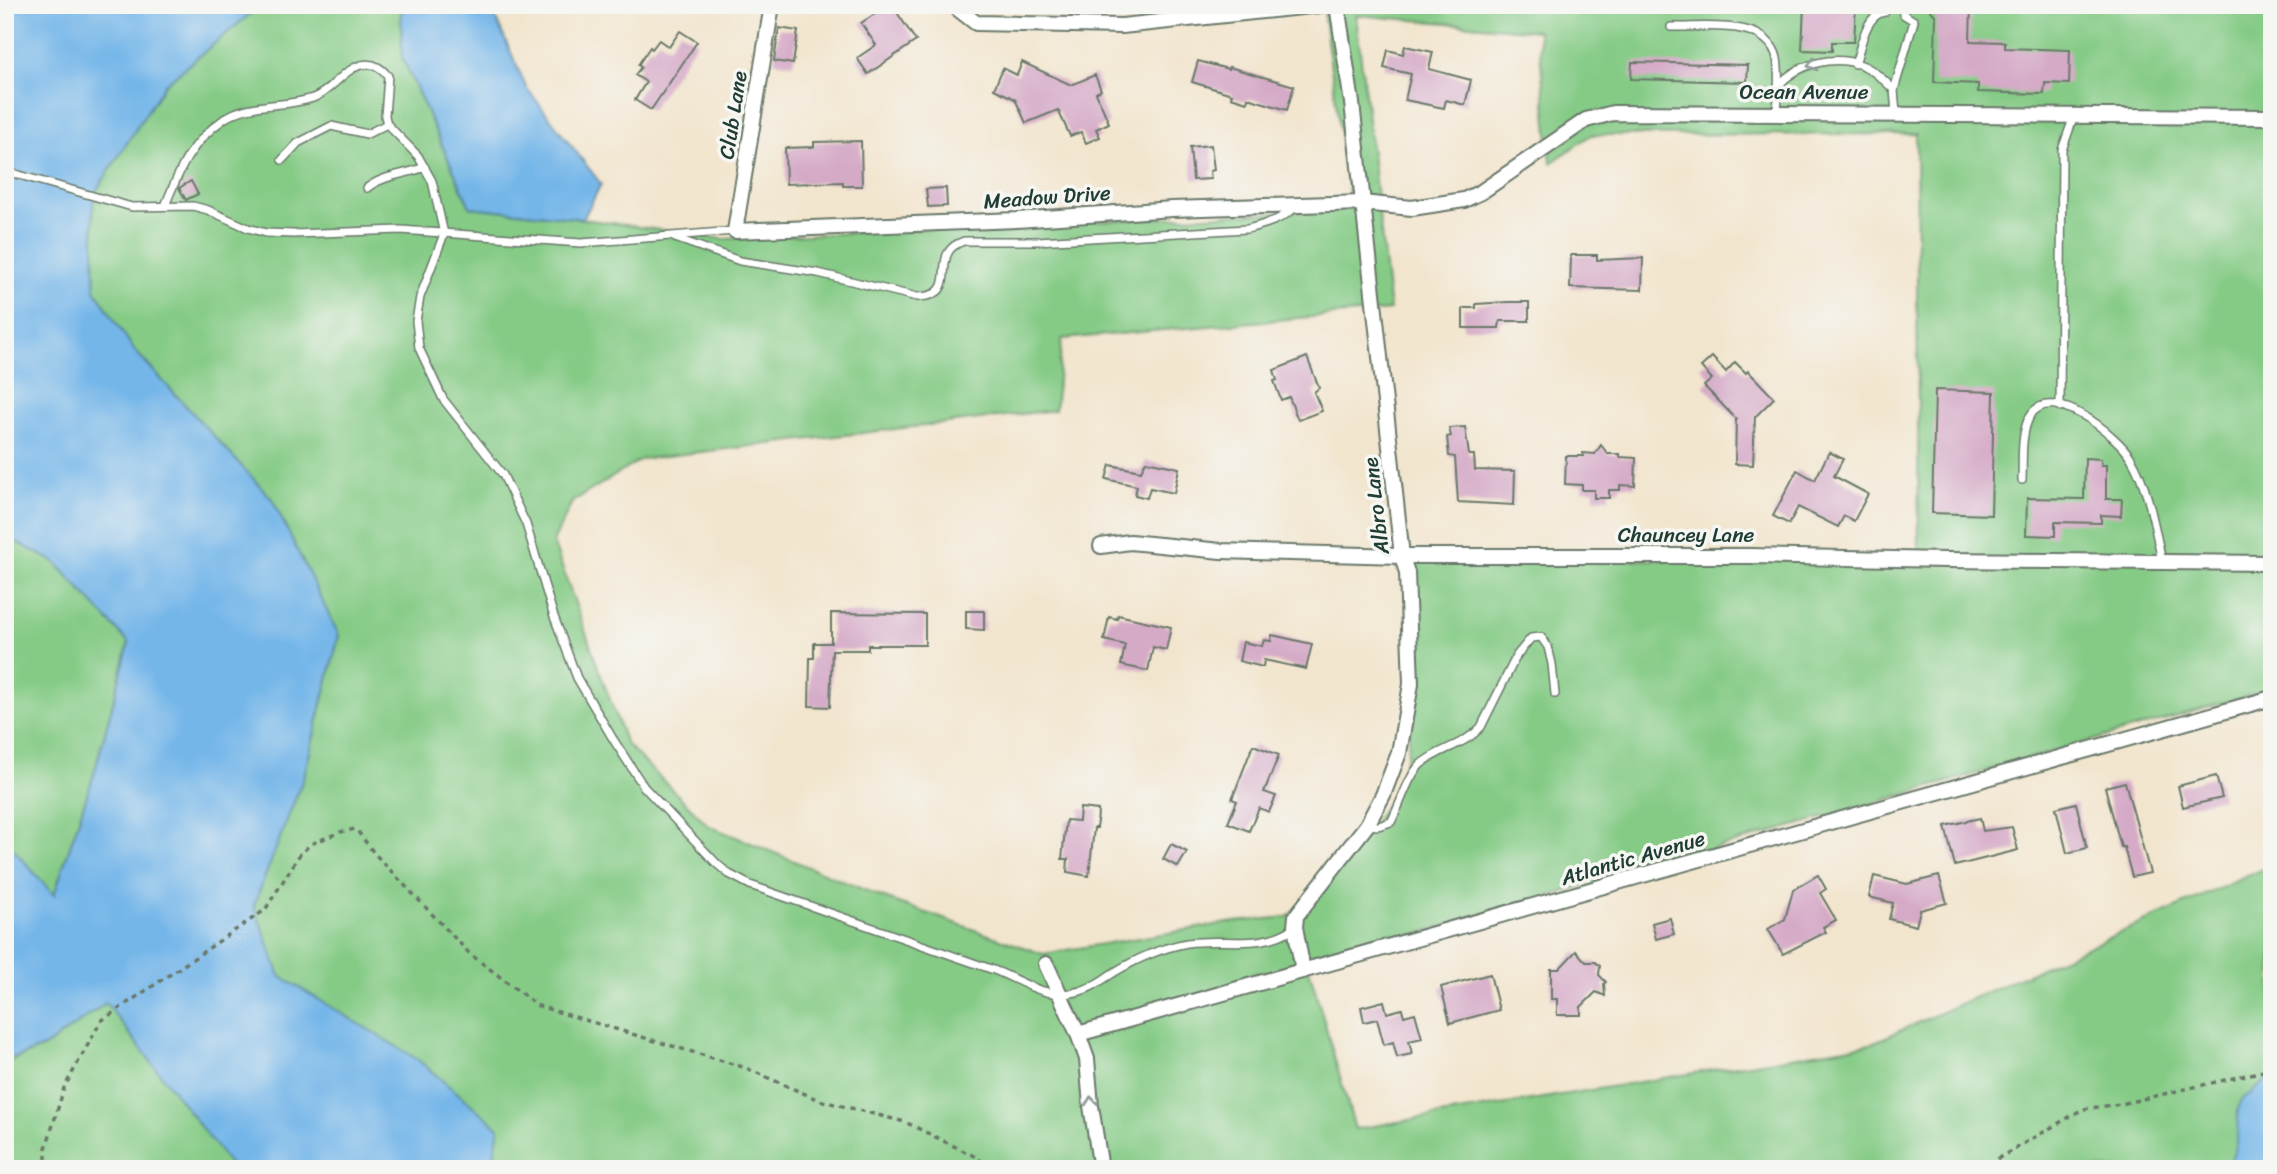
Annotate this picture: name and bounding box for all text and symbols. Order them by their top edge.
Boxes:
one-way arrow [1807,57,1819,71]
street label: Club Lane [707,68,759,162]
street label: Ocean Avenue [1739,73,1869,111]
street label: Meadow Drive [982,174,1112,220]
street label: Albro Lane [1351,455,1401,558]
street label: Chauncey Lane [1618,516,1754,554]
street label: Atlantic Avenue [1555,819,1710,897]
one-way arrow [1084,1095,1099,1106]

